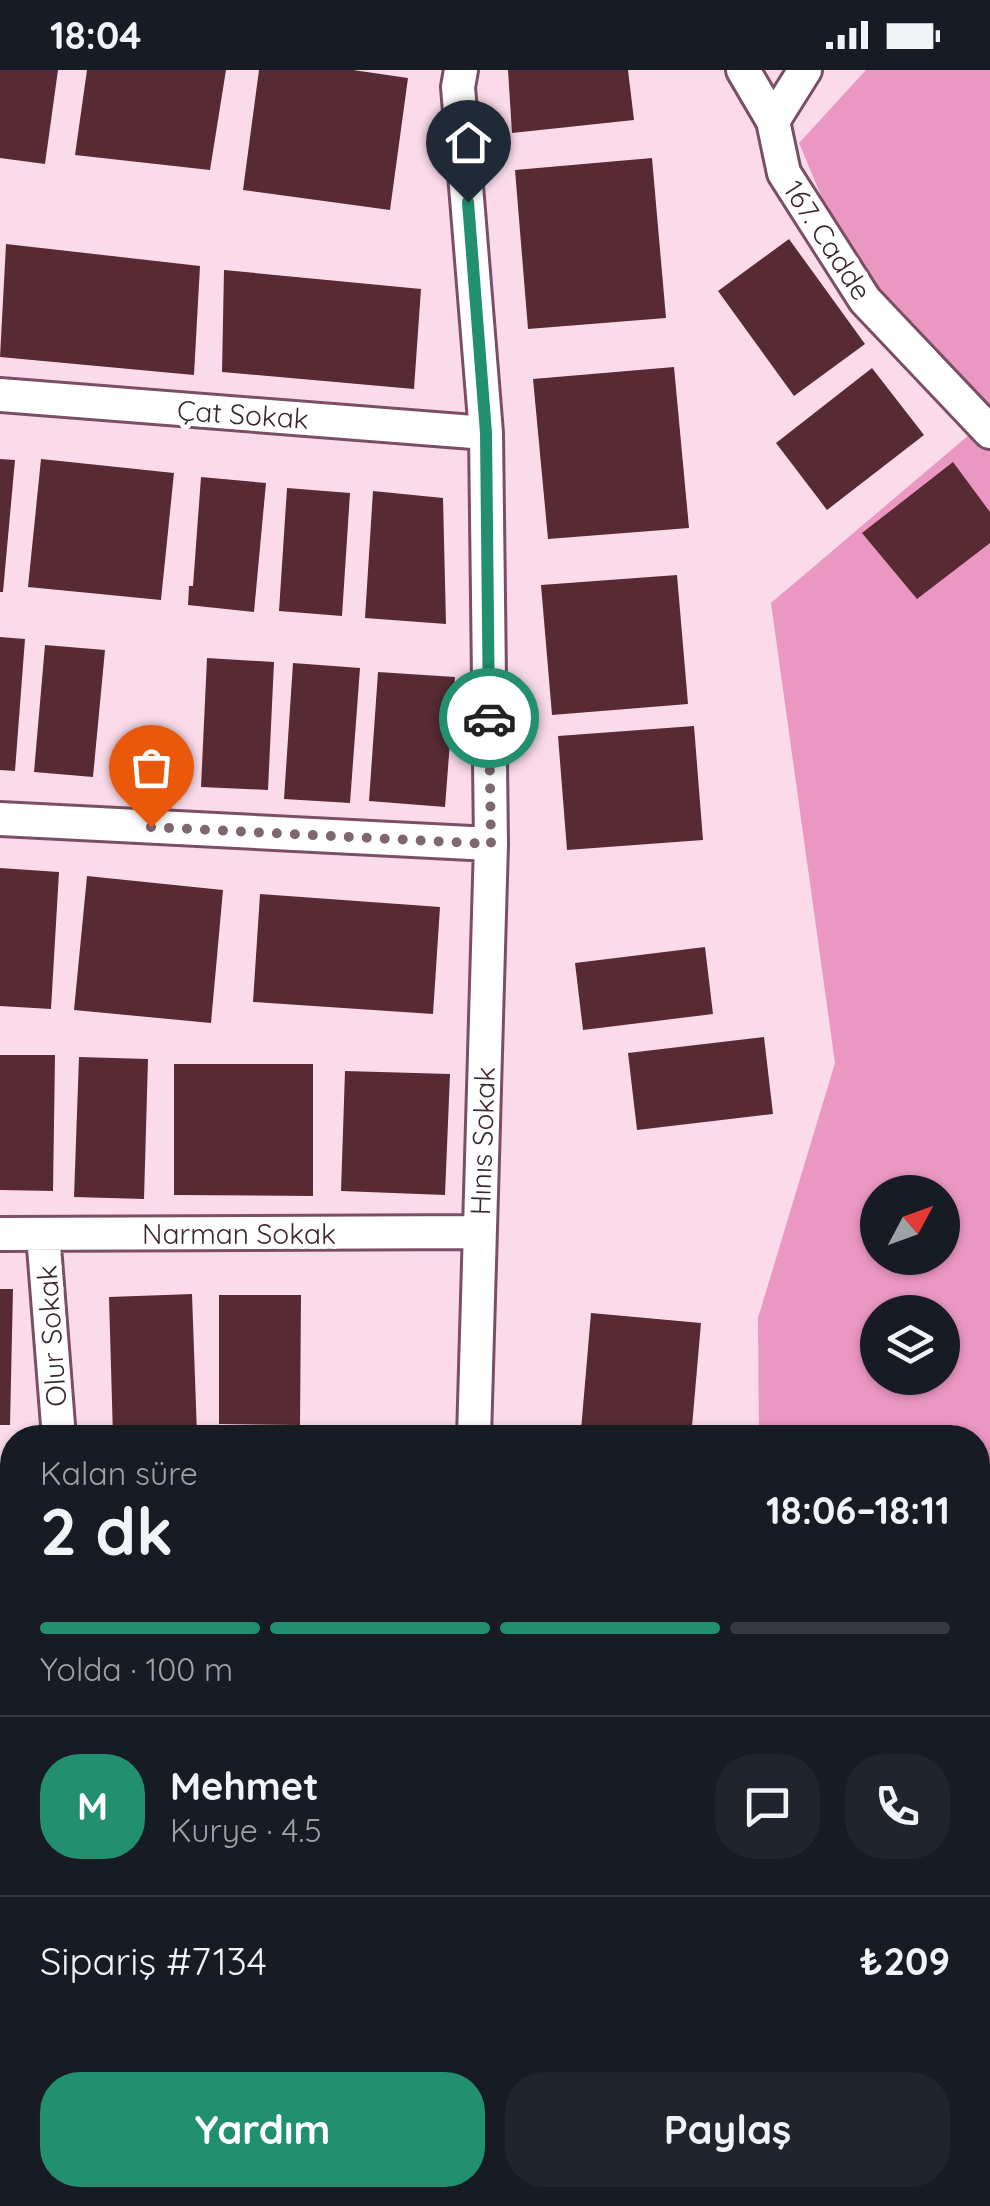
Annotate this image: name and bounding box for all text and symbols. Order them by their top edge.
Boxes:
text: 18:04 [50,11,142,59]
pin [426,100,511,203]
icon: home [441,115,496,170]
street label: 167. Cadde [776,174,880,306]
street label: Çat Sokak [176,392,310,436]
courier [439,668,539,768]
icon: car [462,691,517,746]
pin [109,725,194,828]
icon: bag [124,740,179,795]
street label: Hınıs Sokak [462,1066,502,1216]
north arrow [860,1175,960,1275]
map controls [860,1175,960,1395]
street label: Narman Sokak [142,1216,336,1251]
street label: Olur Sokak [29,1264,73,1408]
button: layers [860,1295,960,1395]
text: Kalan süre [40,1453,198,1493]
text: 18:06–18:11 [766,1486,950,1534]
text: 2 dk [40,1490,173,1571]
text: Yolda · 100 m [40,1649,233,1689]
button: chat [715,1754,820,1859]
button: phone [845,1754,950,1859]
text: Mehmet [170,1762,319,1810]
text: M [77,1782,108,1830]
text: Kurye · 4.5 [170,1810,322,1850]
text: Sipariş #7134 [40,1937,267,1985]
text: ₺209 [859,1937,950,1985]
button: Yardım [40,2072,485,2187]
button: Paylaş [505,2072,950,2187]

